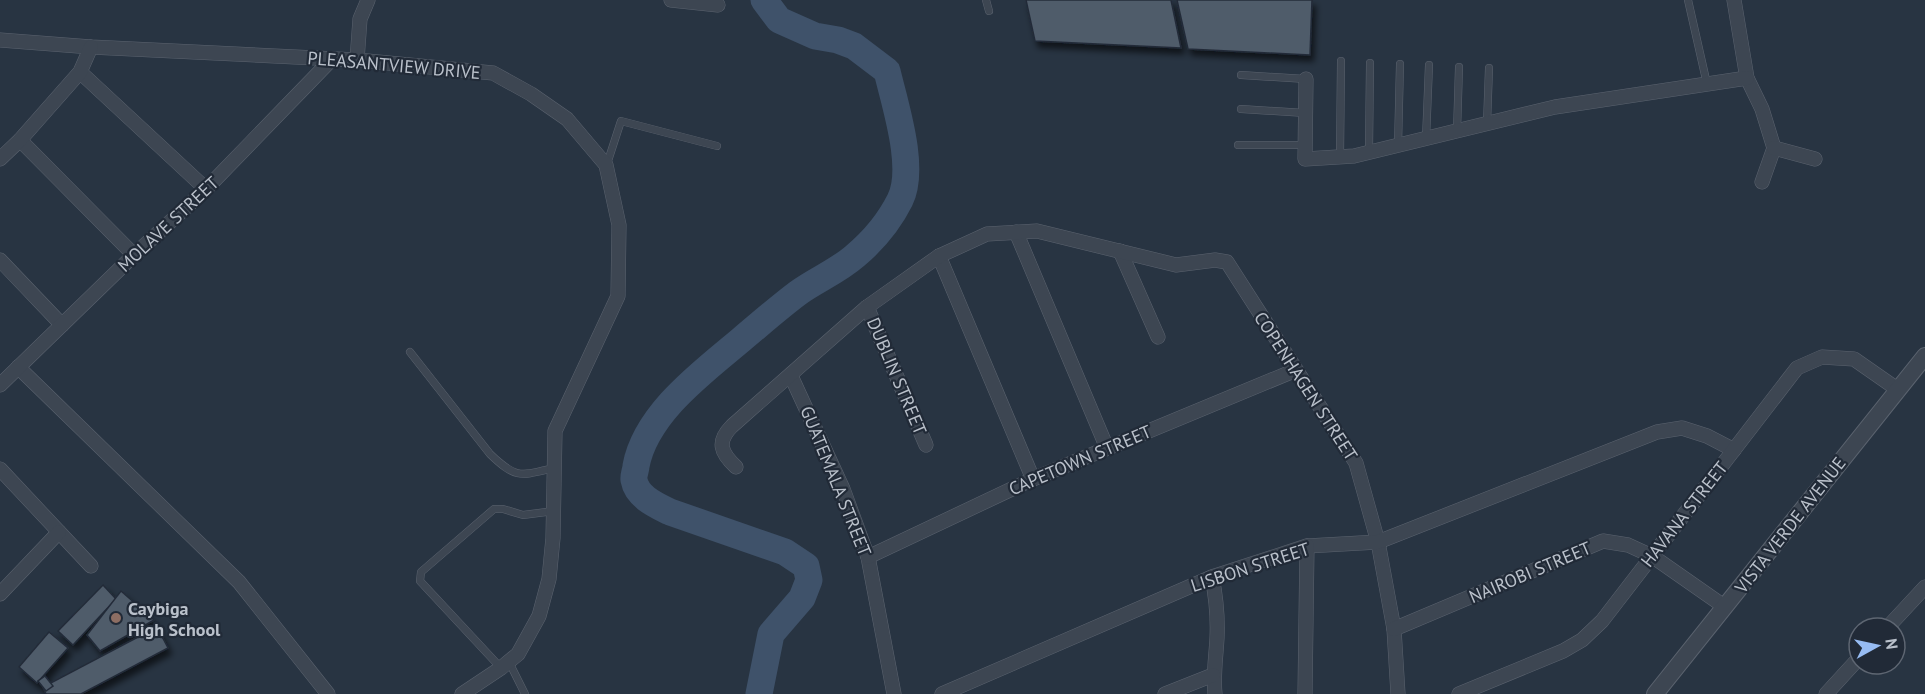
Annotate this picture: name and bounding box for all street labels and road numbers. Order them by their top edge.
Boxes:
street label: PLEASANTVIEW DRIVE [306,46,482,84]
street label: MOLAVE STREET [113,171,223,277]
street label: COPENHAGEN STREET [1249,307,1363,465]
street label: DUBLIN STREET [862,314,932,438]
street label: GUATEMALA STREET [795,402,877,560]
street label: CAPETOWN STREET [1005,420,1155,500]
street label: VISTA VERDE AVENUE [1729,452,1851,599]
street label: HAVANA STREET [1636,456,1732,572]
street label: NAIROBI STREET [1466,536,1594,608]
street label: LISBON STREET [1188,537,1312,597]

